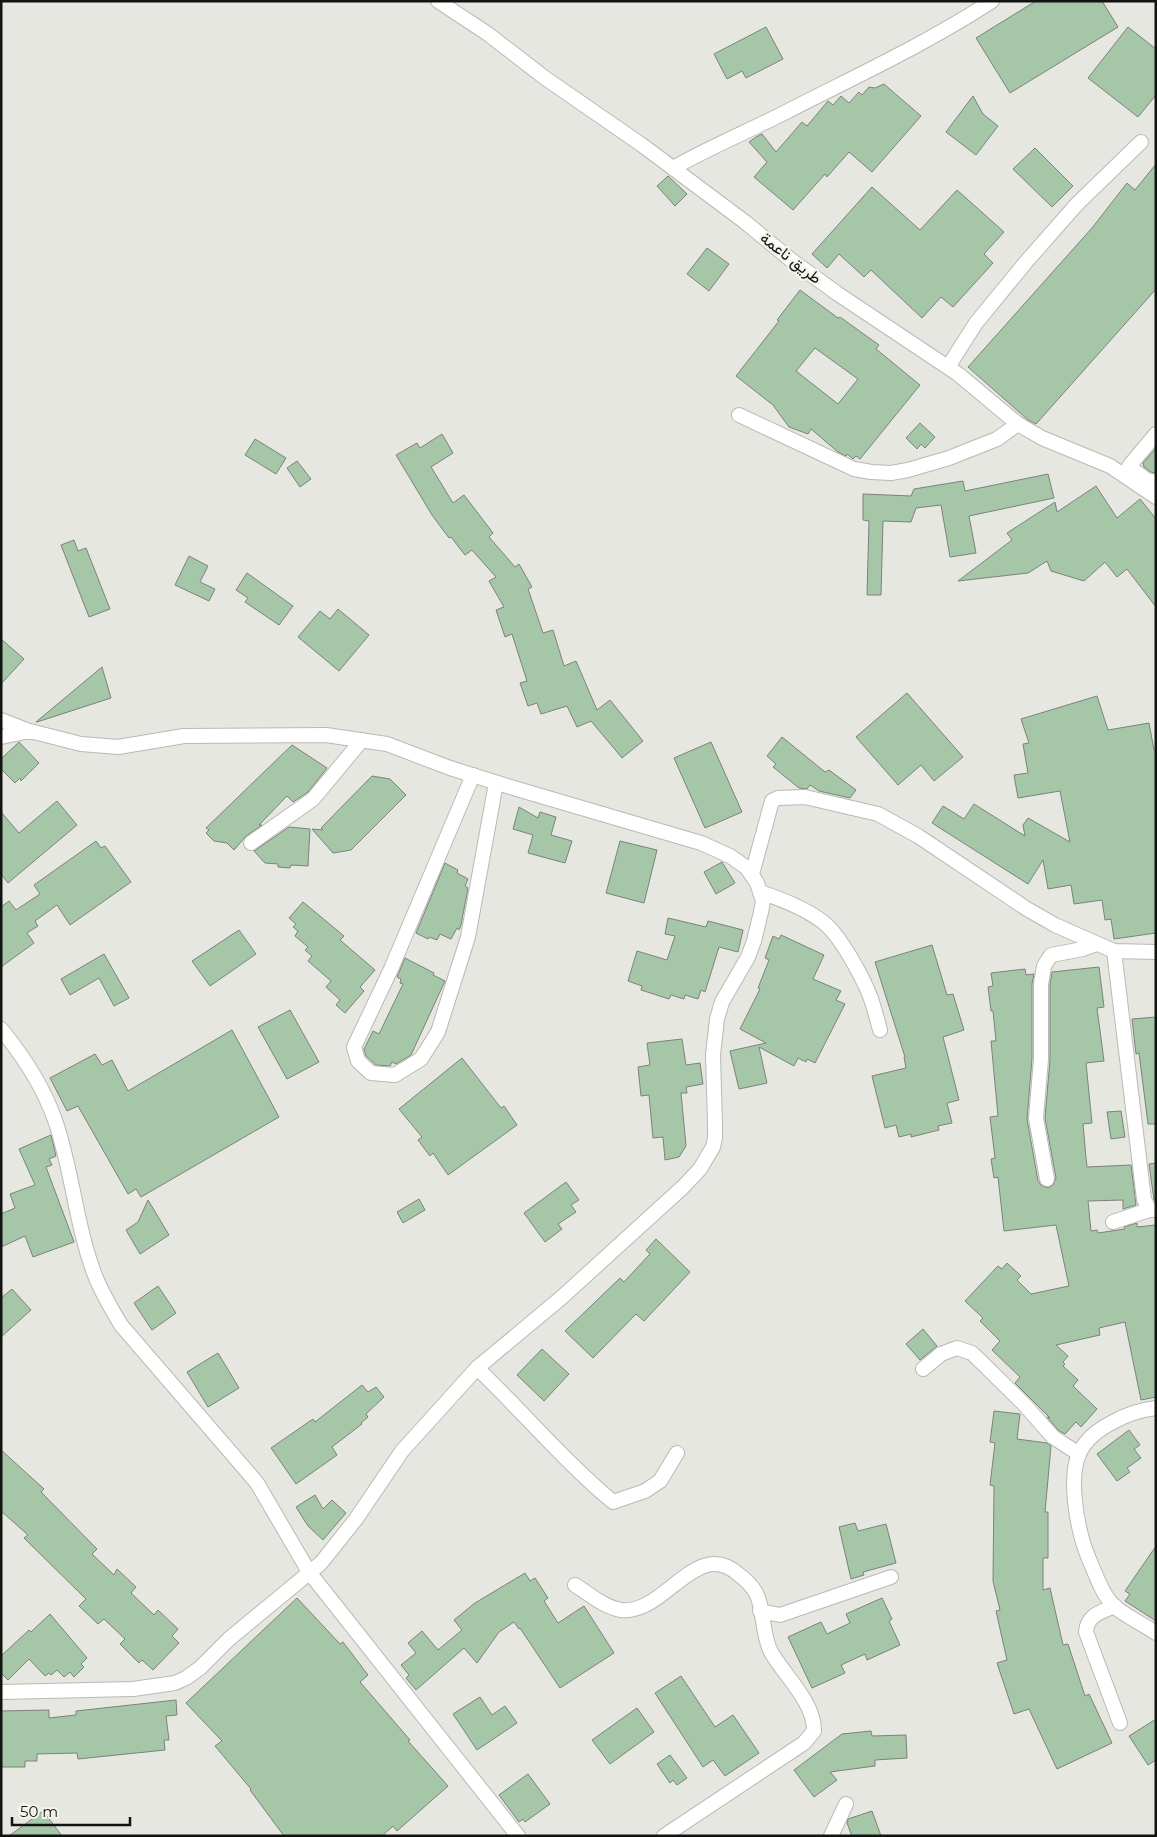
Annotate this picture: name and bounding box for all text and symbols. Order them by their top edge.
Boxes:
street label: طريق ناعمة [756,228,825,289]
scale bar [12,1794,130,1826]
text: 50 m [20,1802,58,1821]

